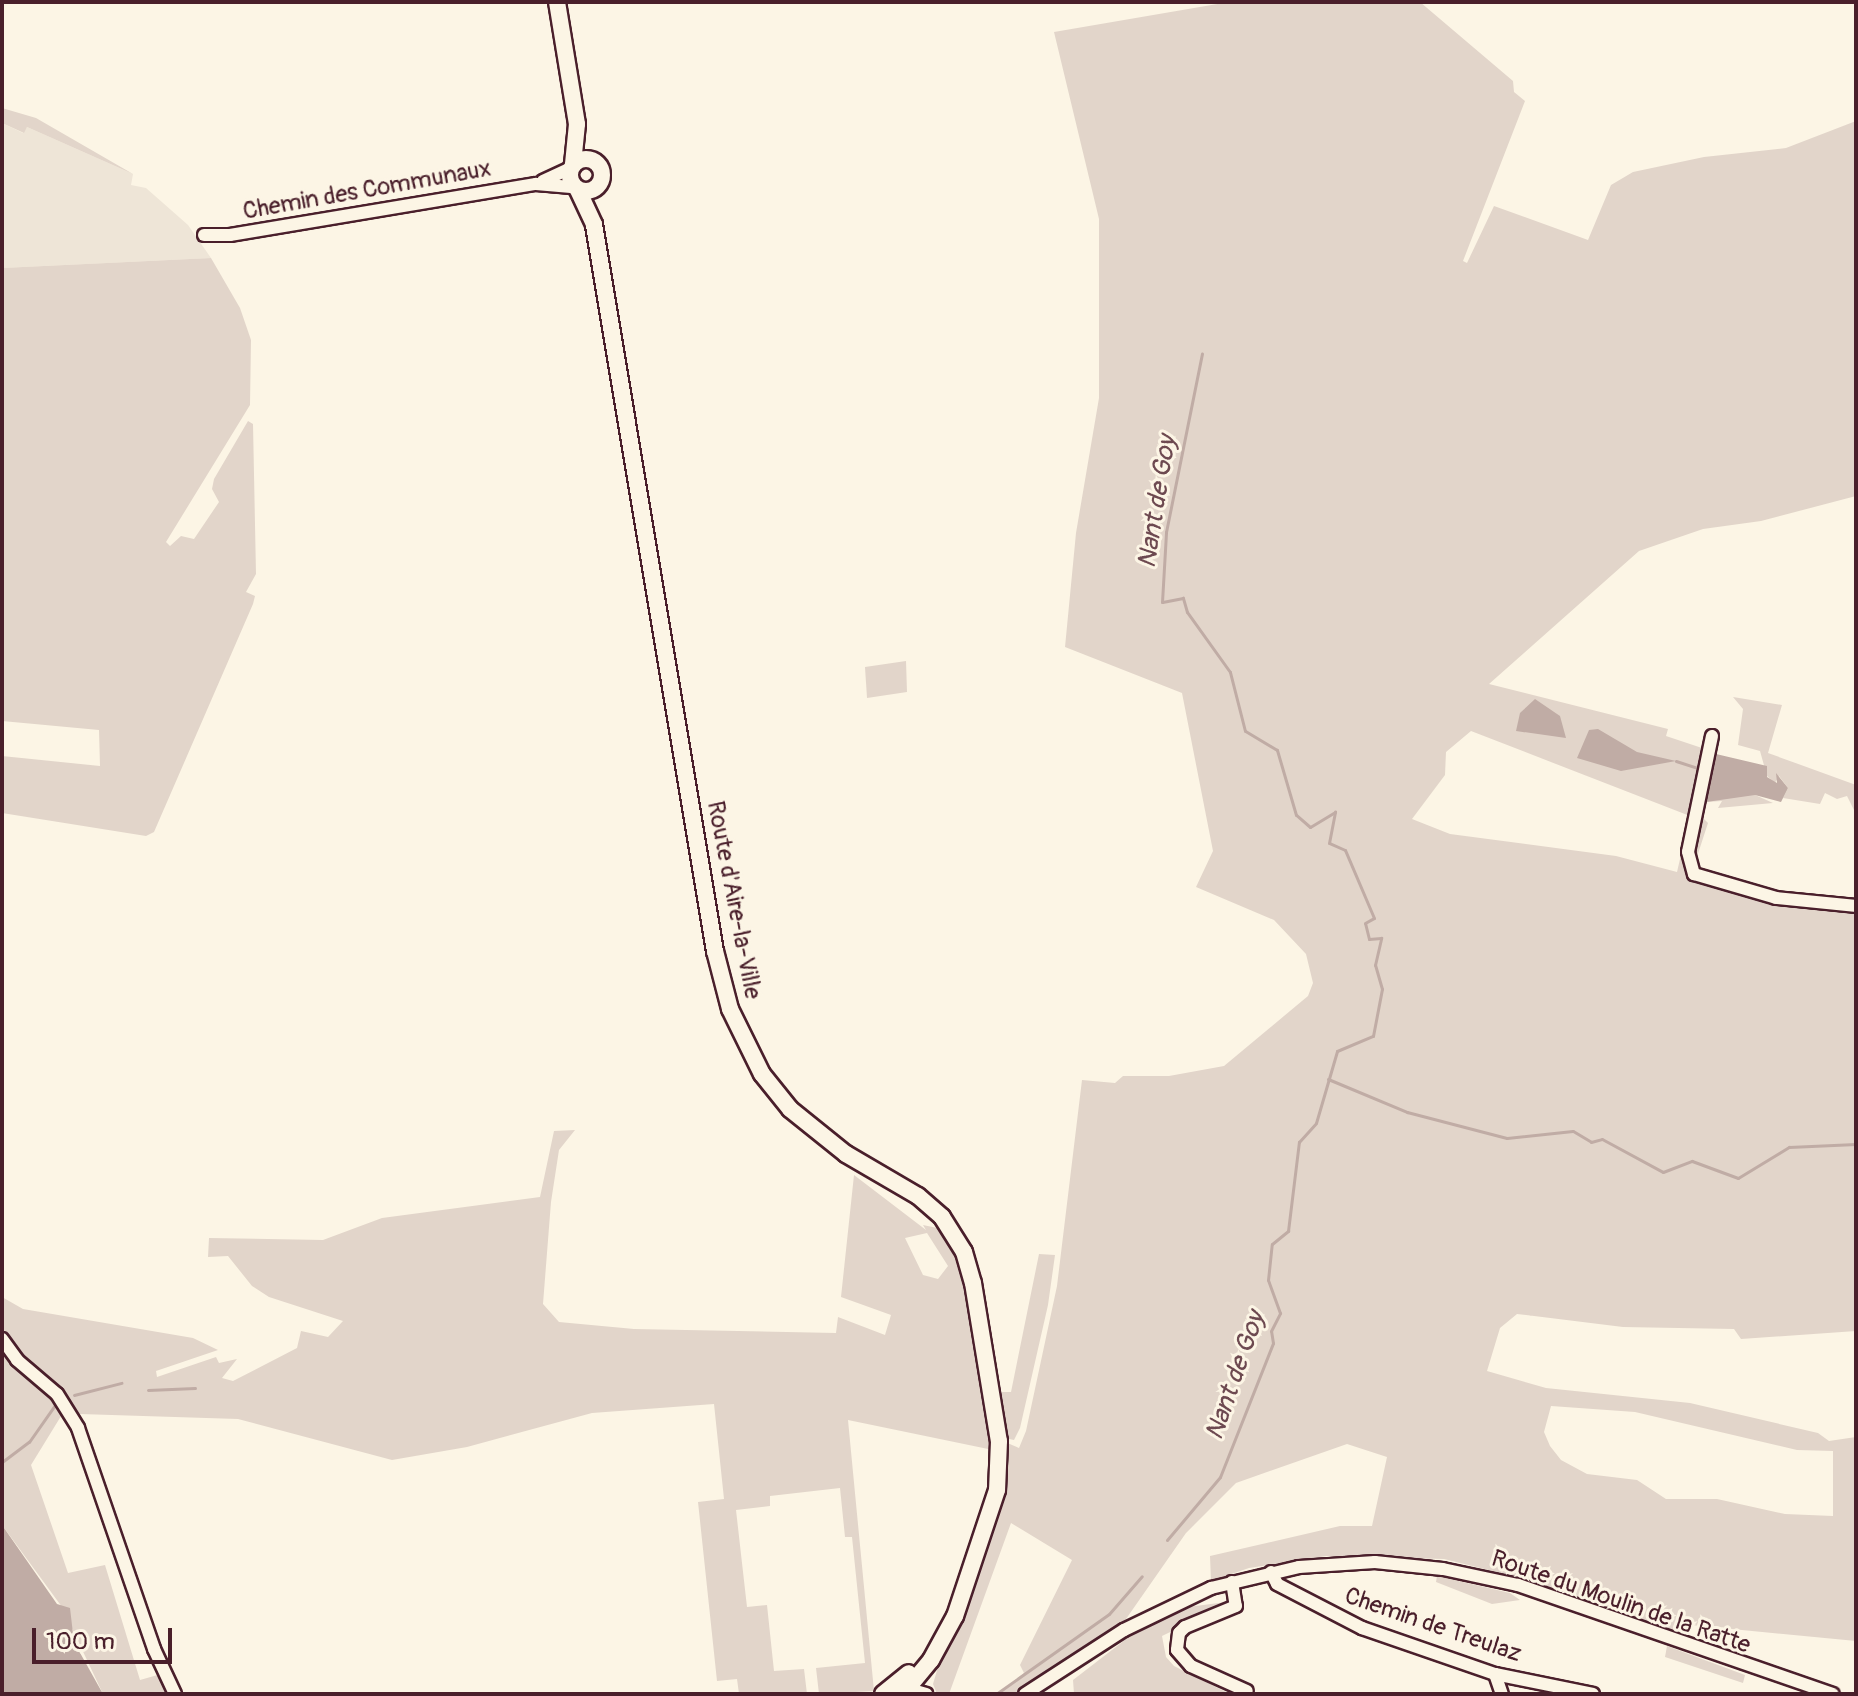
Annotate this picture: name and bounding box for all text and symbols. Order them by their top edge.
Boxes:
street label: Chemin des Communaux [241,154,493,226]
water label: Nant de Goy [1132,434,1184,570]
street label: Route d'Aire-la-Ville [701,799,767,1001]
water label: Nant de Goy [1200,1308,1272,1444]
street label: Route du Moulin de la Ratte [1488,1544,1754,1660]
street label: Chemin de Treulaz [1341,1581,1525,1669]
scale bar [36,1612,176,1662]
text: 100 m [46,1627,115,1656]

